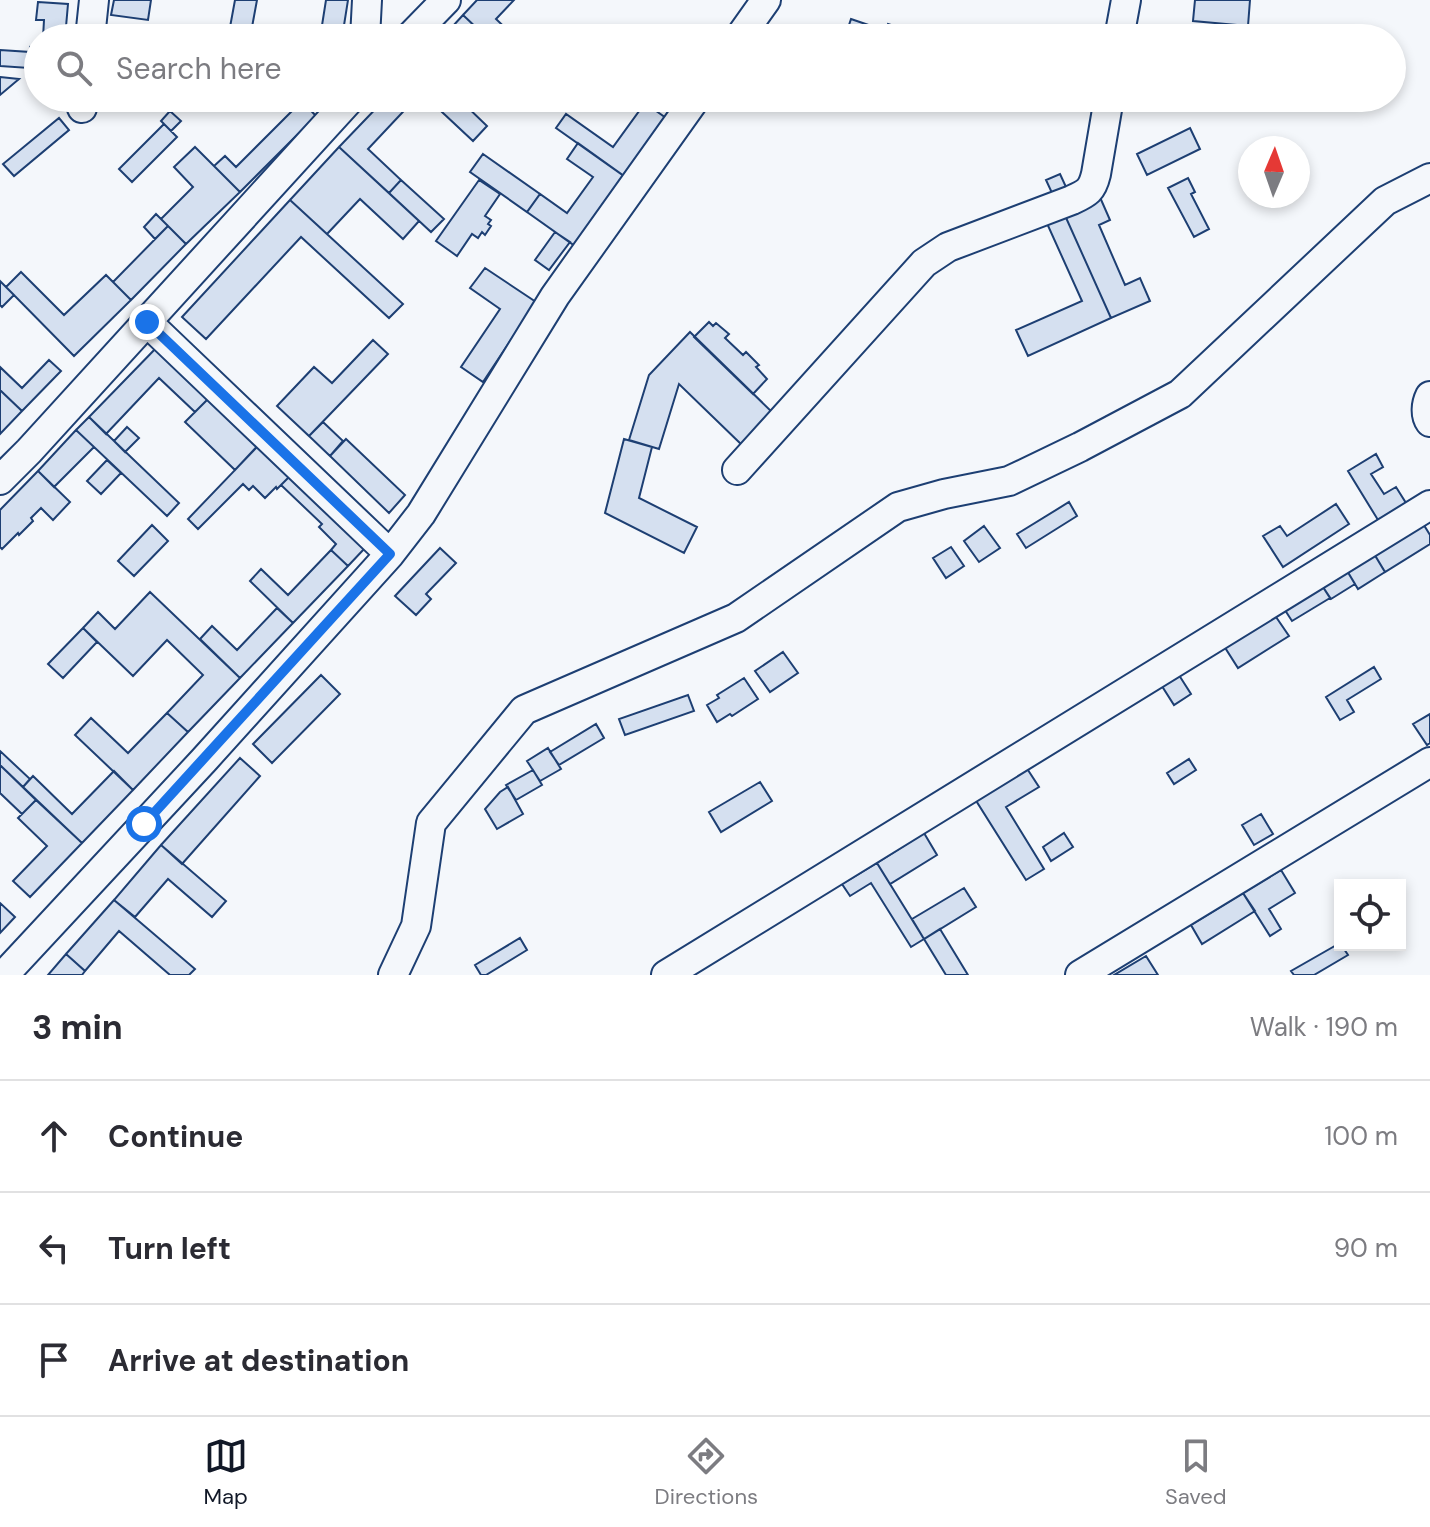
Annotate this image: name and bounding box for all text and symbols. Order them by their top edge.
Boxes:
search box [24,24,1406,112]
icon: search [52,46,96,90]
text: Search here [116,49,282,88]
north arrow [1238,136,1310,208]
route end [129,304,165,340]
route start [126,806,162,842]
map controls [1334,879,1406,951]
button: locate [1334,879,1406,951]
text: 3 min [32,1005,123,1050]
text: Walk · 190 m [1250,1010,1398,1044]
icon: ahead [32,1114,76,1158]
text: Continue [108,1117,243,1156]
text: 100 m [1324,1119,1398,1153]
icon: left [32,1226,76,1270]
text: Turn left [108,1229,231,1268]
text: 90 m [1334,1231,1398,1265]
icon: arrive [32,1338,76,1382]
text: Arrive at destination [108,1341,409,1380]
tab: Map [203,1434,248,1511]
tab: Directions [655,1434,758,1511]
tab: Saved [1165,1434,1227,1511]

